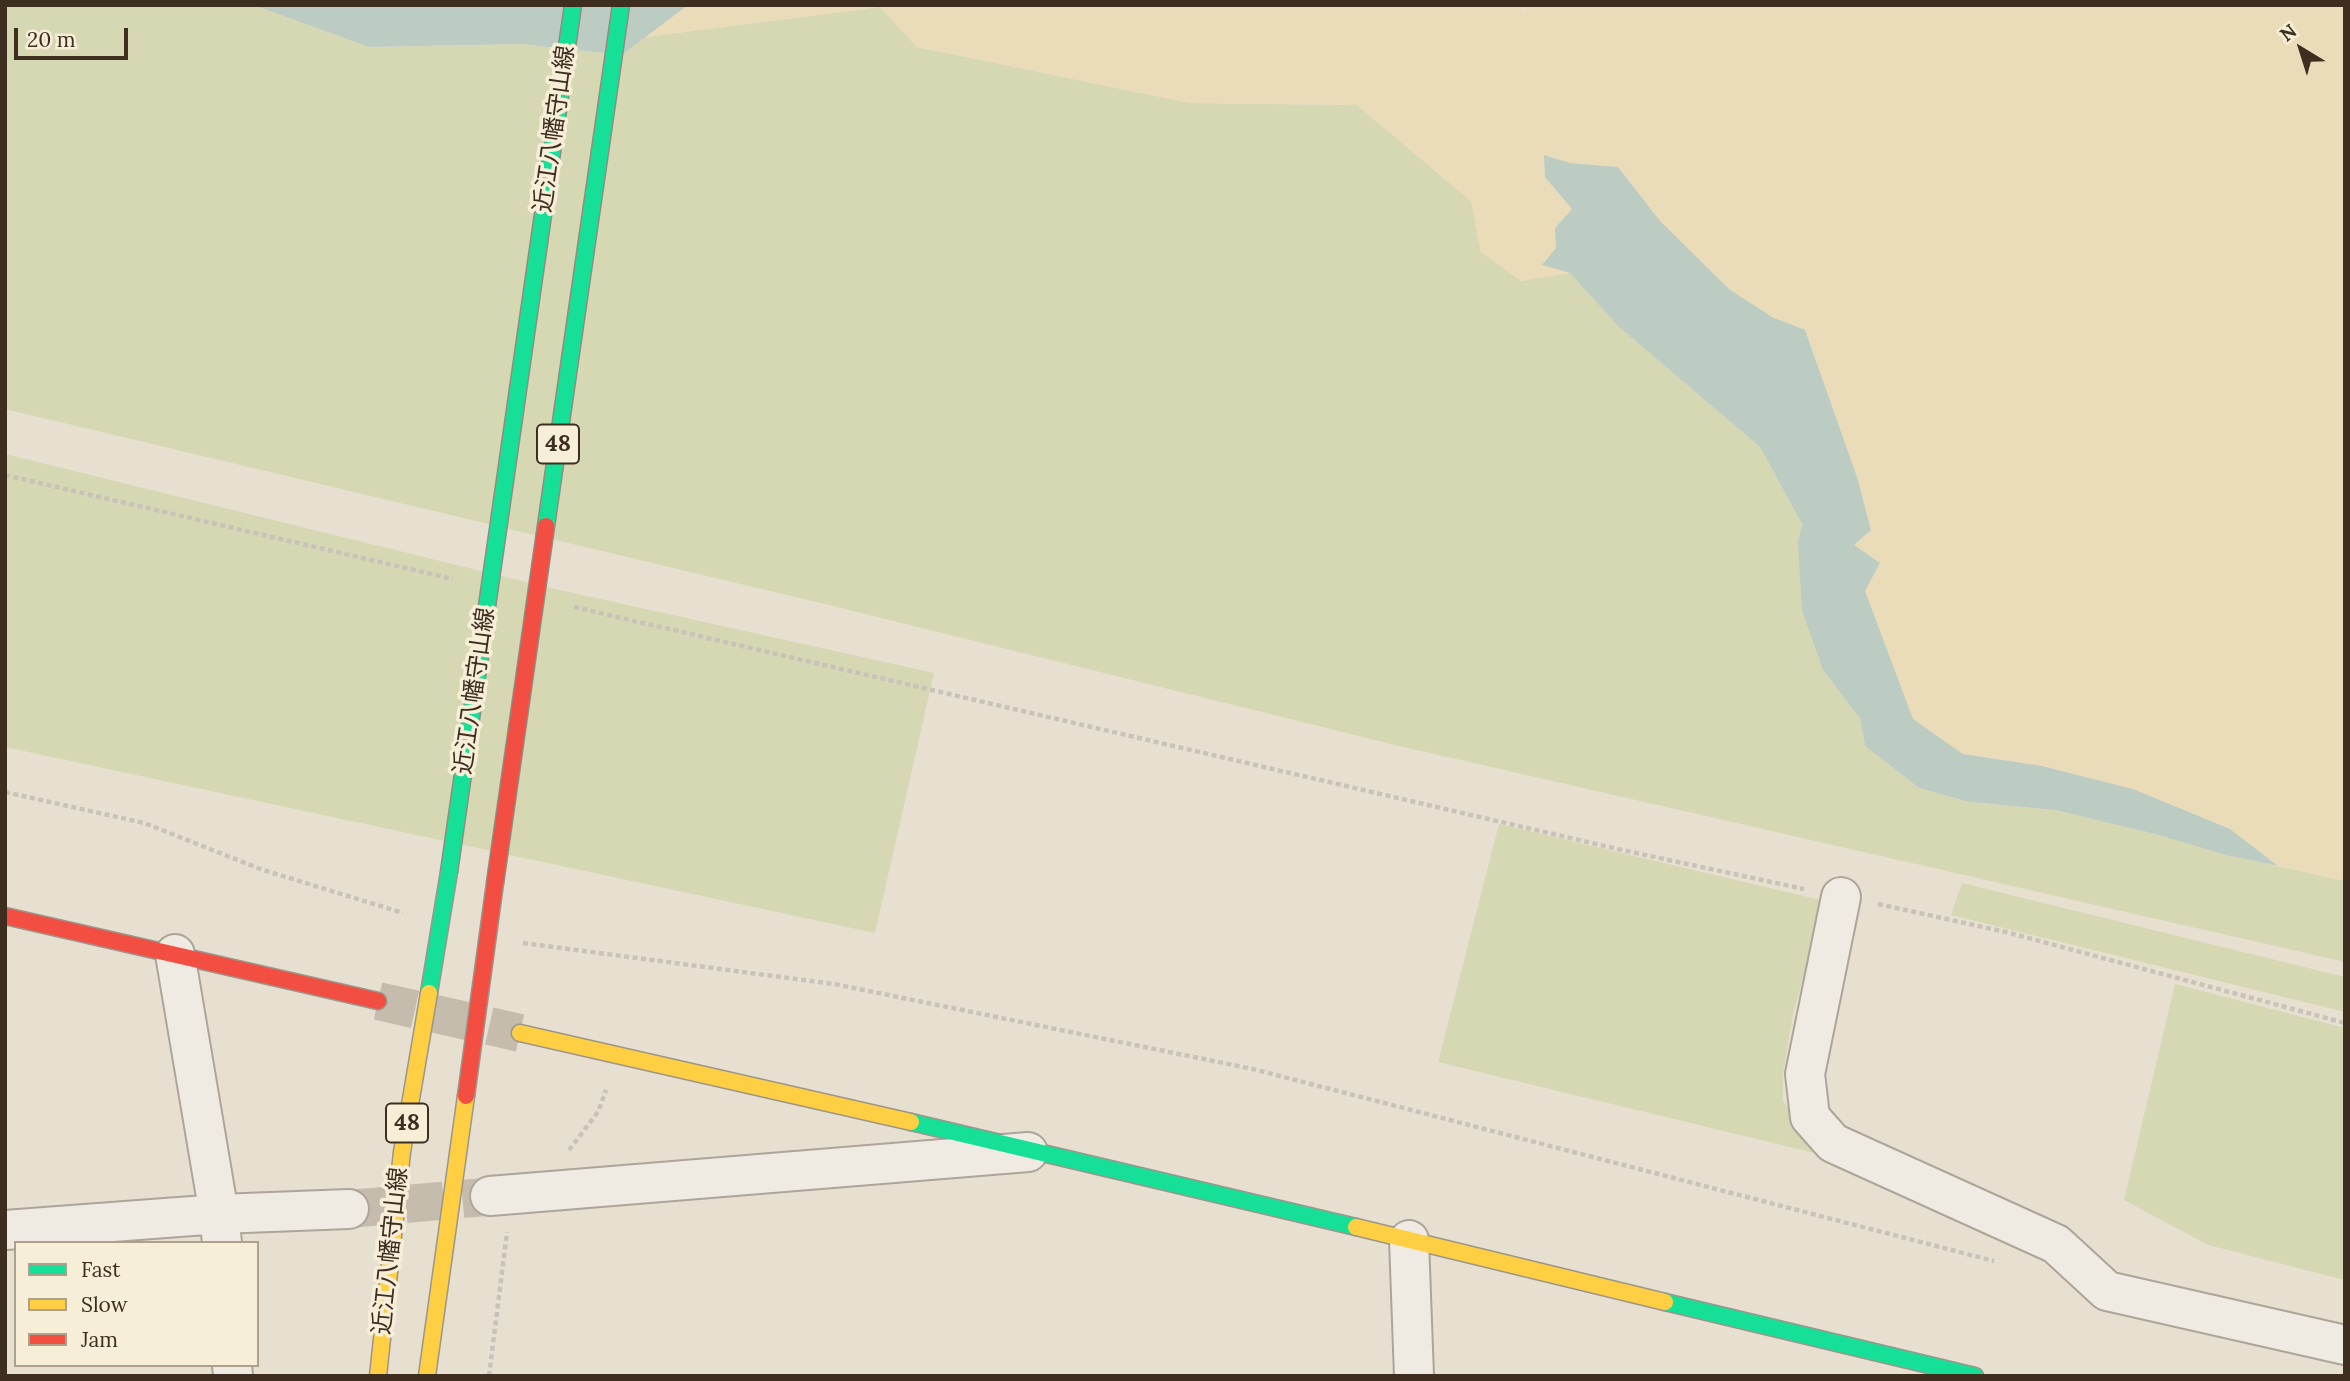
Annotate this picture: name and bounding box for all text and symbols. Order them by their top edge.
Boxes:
scale bar [18,14,131,58]
north arrow [2266,14,2336,84]
text: N [2275,18,2301,46]
text: 20 m [27,26,76,53]
street label: 近江八幡守山線 [529,44,581,214]
road number: 48 [537,424,579,464]
street label: 近江八幡守山線 [449,606,501,776]
road number: 48 [386,1104,428,1142]
street label: 近江八幡守山線 [368,1166,414,1336]
legend [14,1241,259,1367]
text: Fast [81,1256,120,1283]
text: Slow [81,1291,128,1318]
text: Jam [81,1326,118,1353]

